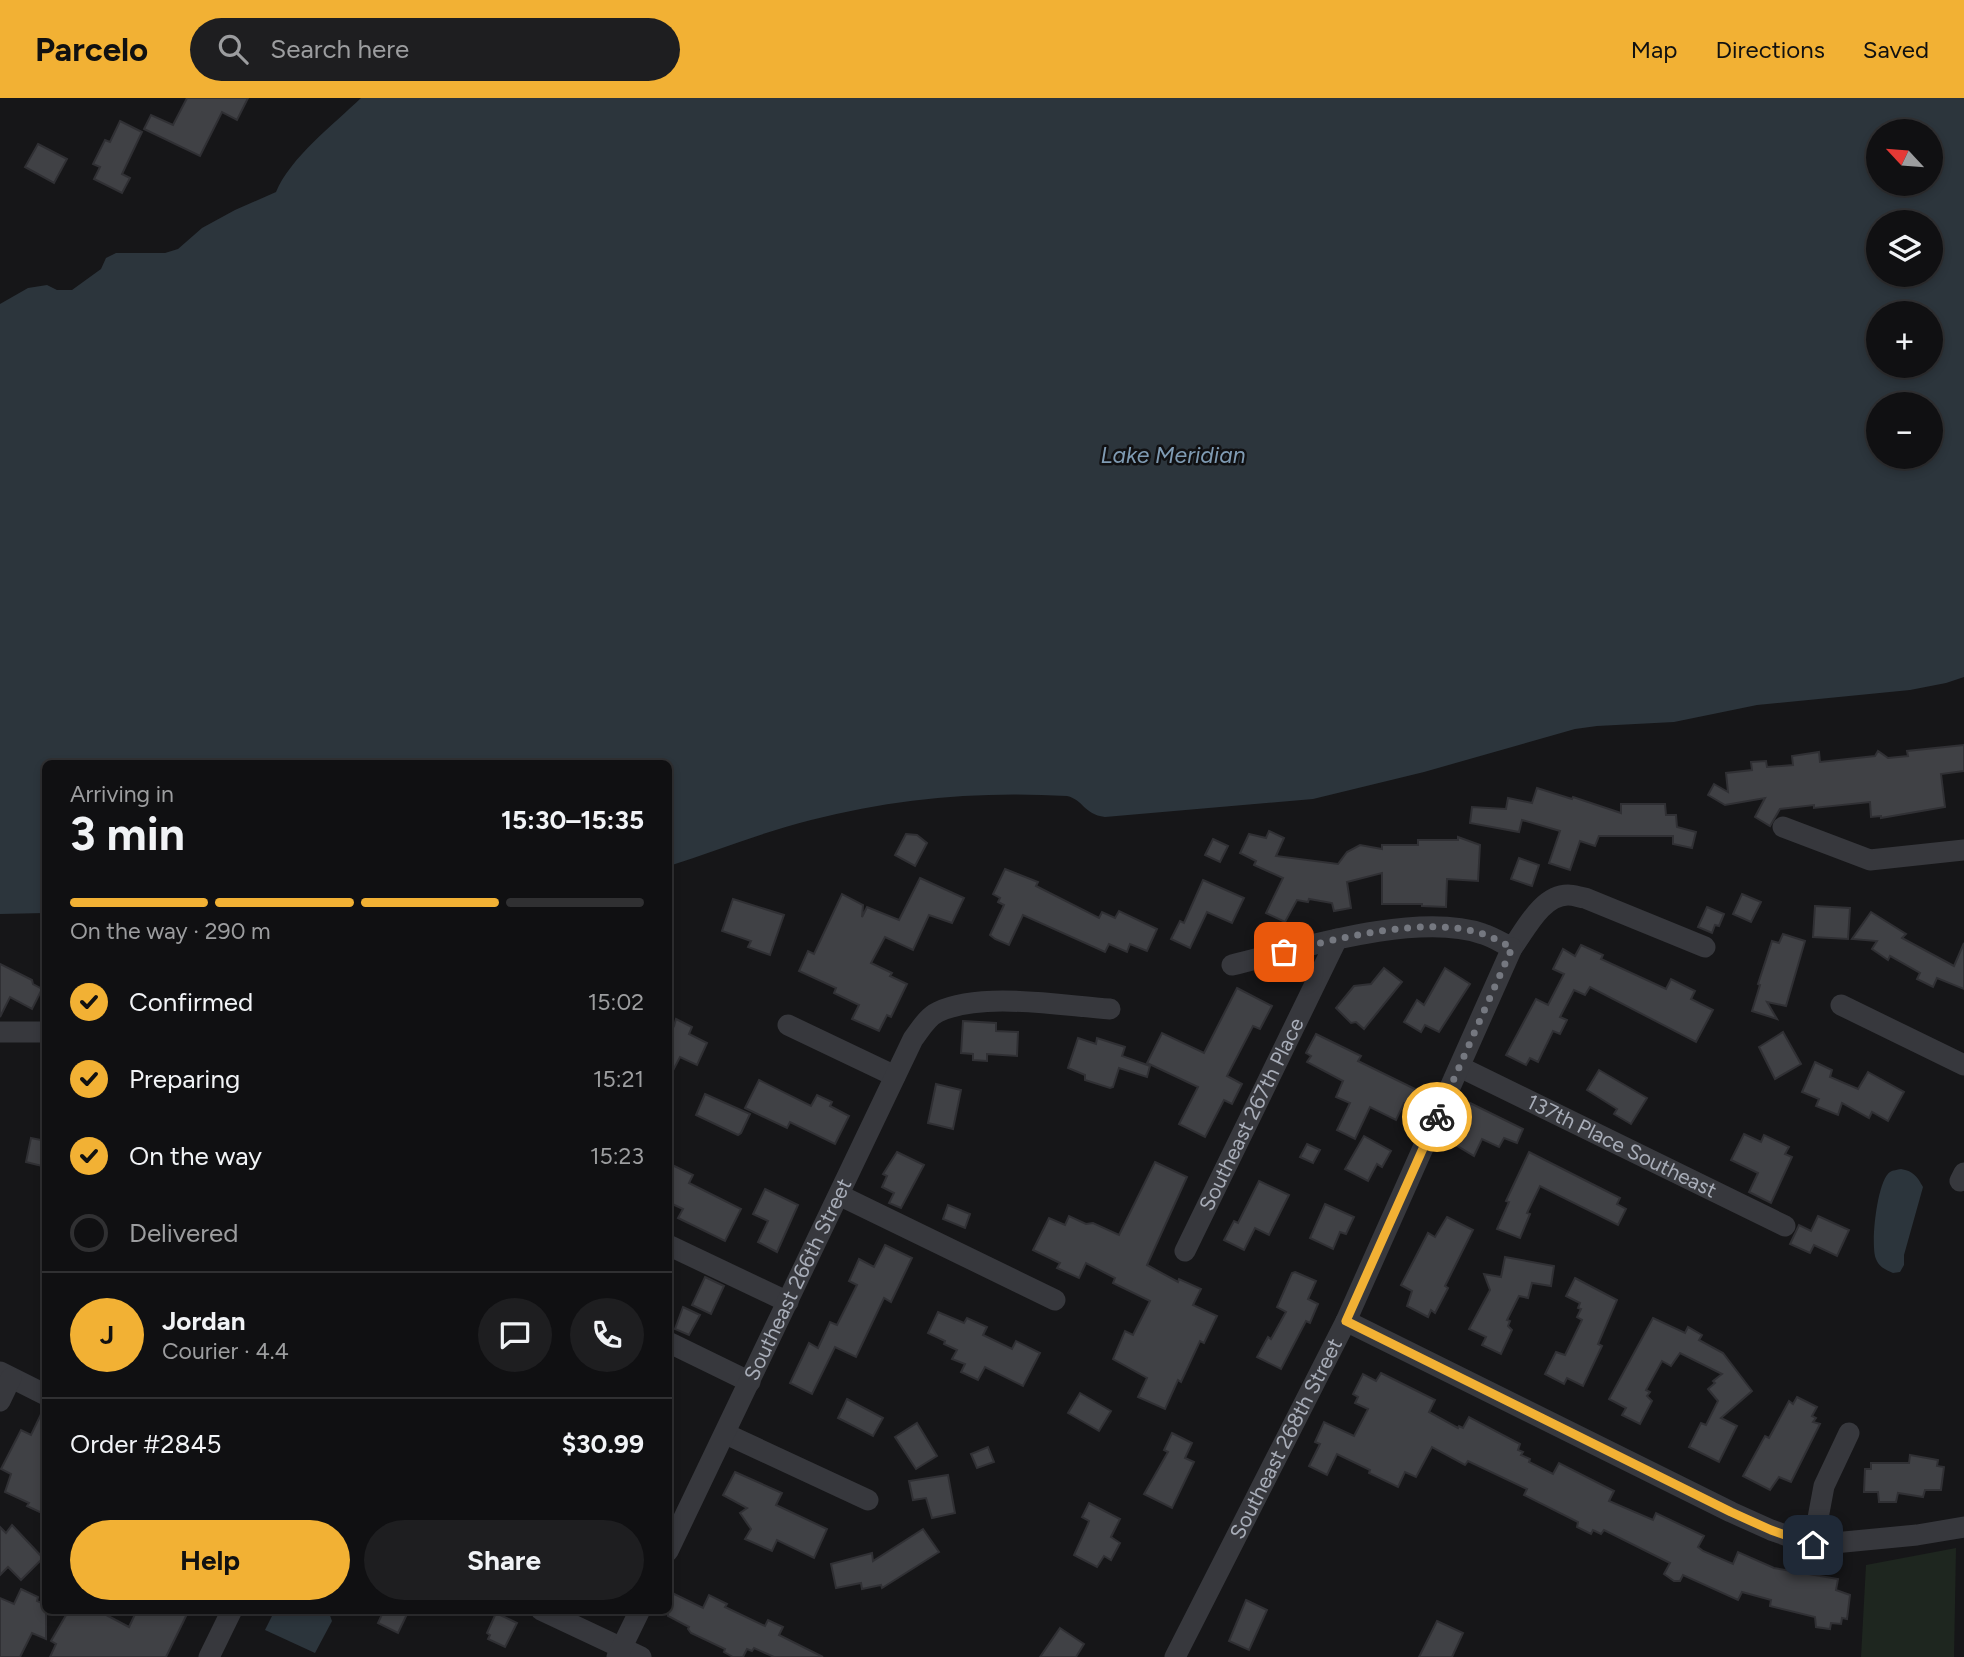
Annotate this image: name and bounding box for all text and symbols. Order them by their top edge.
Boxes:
search box [190,18,680,81]
text: Parcelo [35,30,148,69]
icon: search [214,30,252,68]
text: Search here [270,33,409,65]
text: Map [1631,35,1677,64]
text: Directions [1715,35,1825,64]
text: Saved [1863,35,1929,64]
north arrow [1866,119,1942,196]
map controls [1866,119,1943,469]
button: layers [1866,210,1943,287]
button: + [1866,301,1943,378]
button: − [1866,392,1943,469]
water label: Lake Meridian [1100,441,1246,469]
text: Arriving in [70,780,174,808]
text: 15:30–15:35 [501,804,644,836]
text: 3 min [70,806,185,862]
text: On the way · 290 m [70,917,271,945]
pin [1254,922,1314,982]
icon: bag [1265,933,1303,971]
icon: check [70,983,108,1021]
text: Confirmed [129,986,253,1018]
text: 15:02 [588,988,644,1016]
street label: Southeast 267th Place [1194,1013,1309,1215]
icon: check [70,1060,108,1098]
text: Preparing [129,1063,240,1095]
text: 15:21 [593,1065,644,1093]
courier [1402,1082,1472,1152]
street label: 137th Place Southeast [1523,1089,1721,1203]
icon: bike [1418,1098,1456,1136]
icon: check [70,1137,108,1175]
text: On the way [129,1140,262,1172]
text: 15:23 [590,1142,644,1170]
street label: Southeast 266th Street [739,1174,856,1384]
text: Delivered [129,1217,238,1249]
button: chat [478,1298,552,1372]
button: phone [570,1298,644,1372]
text: Jordan [162,1305,245,1337]
text: J [100,1319,114,1351]
street label: Southeast 268th Street [1224,1334,1347,1543]
text: Courier · 4.4 [162,1337,289,1365]
text: Order #2845 [70,1428,222,1460]
text: $30.99 [562,1428,644,1460]
pin [1783,1515,1843,1575]
button: Help [70,1520,350,1600]
button: Share [364,1520,644,1600]
icon: home [1794,1526,1832,1564]

